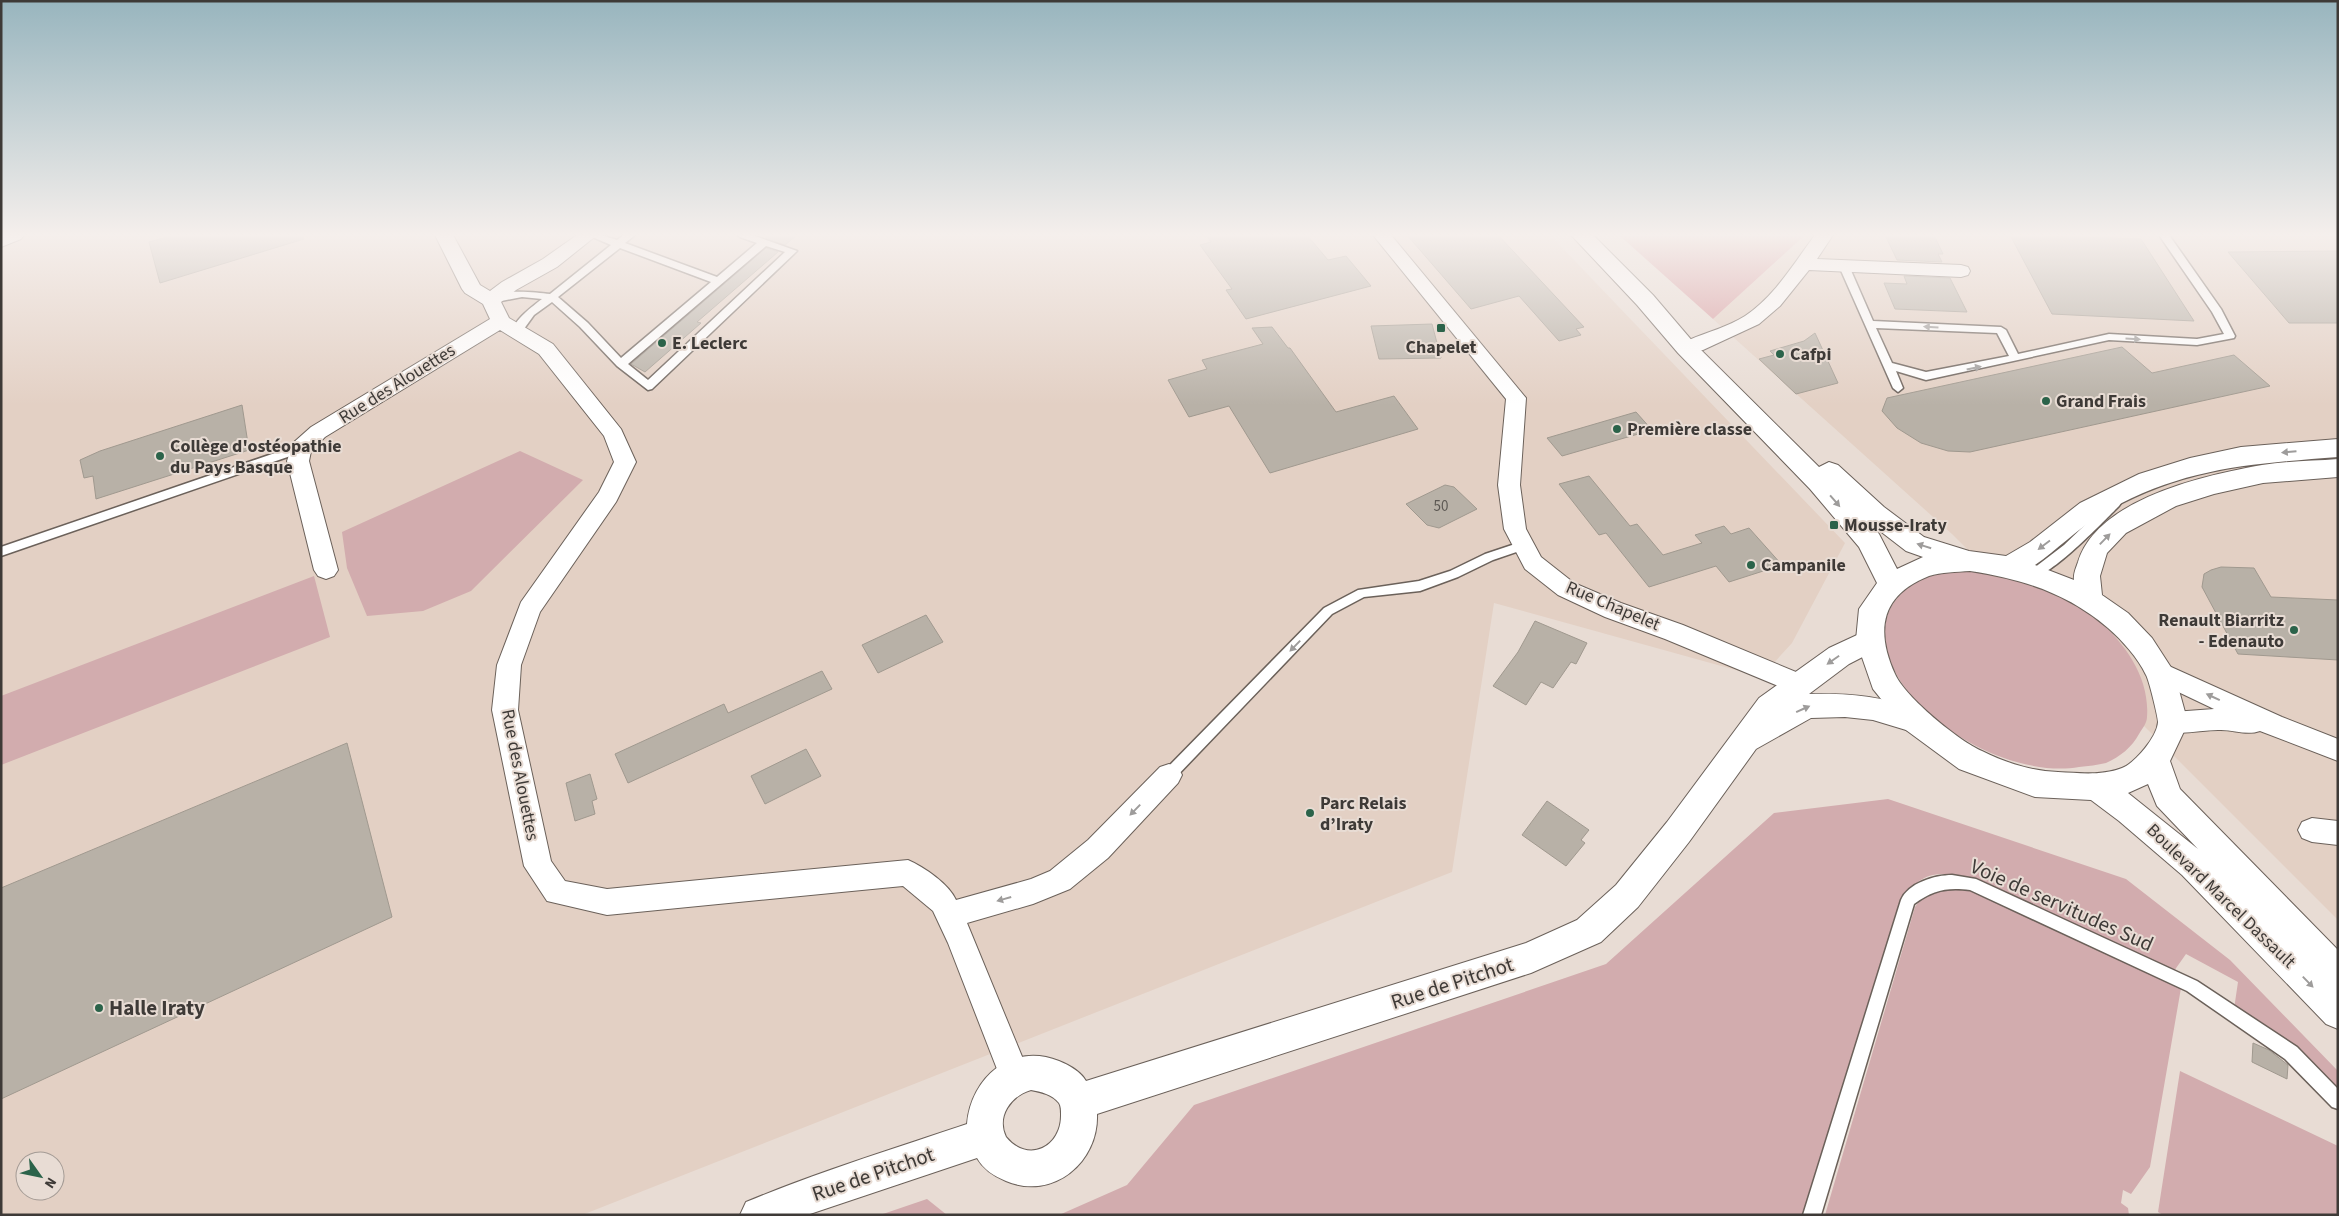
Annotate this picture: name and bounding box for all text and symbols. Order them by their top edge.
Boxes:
marker: Chapelet [1435,322,1447,334]
one-way arrow [1923,323,1939,331]
place label: E. Leclerc [672,331,748,356]
place label: Chapelet [1405,335,1477,360]
one-way arrow [2125,335,2141,343]
marker: E. Leclerc [656,337,668,349]
street label: Rue des Alouettes [334,338,460,430]
place label: Cafpi [1790,342,1831,367]
marker: Cafpi [1774,348,1786,360]
one-way arrow [1966,363,1982,371]
place label: Grand Frais [2056,389,2146,414]
marker: Grand Frais [2040,395,2052,407]
place label: Première classe [1627,417,1752,442]
marker: Première classe [1611,423,1623,435]
place label: Collège d'ostéopathie du Pays Basque [170,434,342,480]
one-way arrow [2281,448,2297,456]
marker: Collège d'ostéopathie du Pays Basque [154,450,166,462]
one-way arrow [1829,494,1840,507]
house number: 50 [1434,496,1448,517]
place label: Mousse-Iraty [1844,513,1947,538]
marker: Mousse-Iraty [1828,519,1840,531]
one-way arrow [2099,533,2111,545]
one-way arrow [2037,540,2051,550]
one-way arrow [1916,542,1931,550]
place label: Campanile [1761,553,1846,578]
marker: Campanile [1745,559,1757,571]
street label: Rue Chapelet [1562,575,1664,637]
place label: Renault Biarritz - Edenauto [2158,608,2284,654]
marker: Renault Biarritz - Edenauto [2288,624,2300,636]
one-way arrow [1289,640,1301,652]
one-way arrow [1826,655,1840,665]
one-way arrow [2206,693,2220,701]
one-way arrow [1796,705,1810,713]
street label: Rue des Alouettes [495,707,545,843]
place label: Parc Relais d’Iraty [1320,791,1406,837]
one-way arrow [1129,804,1141,816]
marker: Parc Relais d’Iraty [1304,807,1316,819]
street label: Boulevard Marcel Dassault [2141,818,2301,974]
street label: Voie de servitudes Sud [1966,851,2158,959]
one-way arrow [996,896,1011,904]
street label: Rue de Pitchot [1387,949,1517,1017]
one-way arrow [2302,976,2314,988]
place label: Halle Iraty [109,993,205,1023]
marker: Halle Iraty [93,1002,105,1014]
street label: Rue de Pitchot [808,1139,938,1209]
north arrow [15,1151,65,1201]
text: N [39,1173,61,1192]

